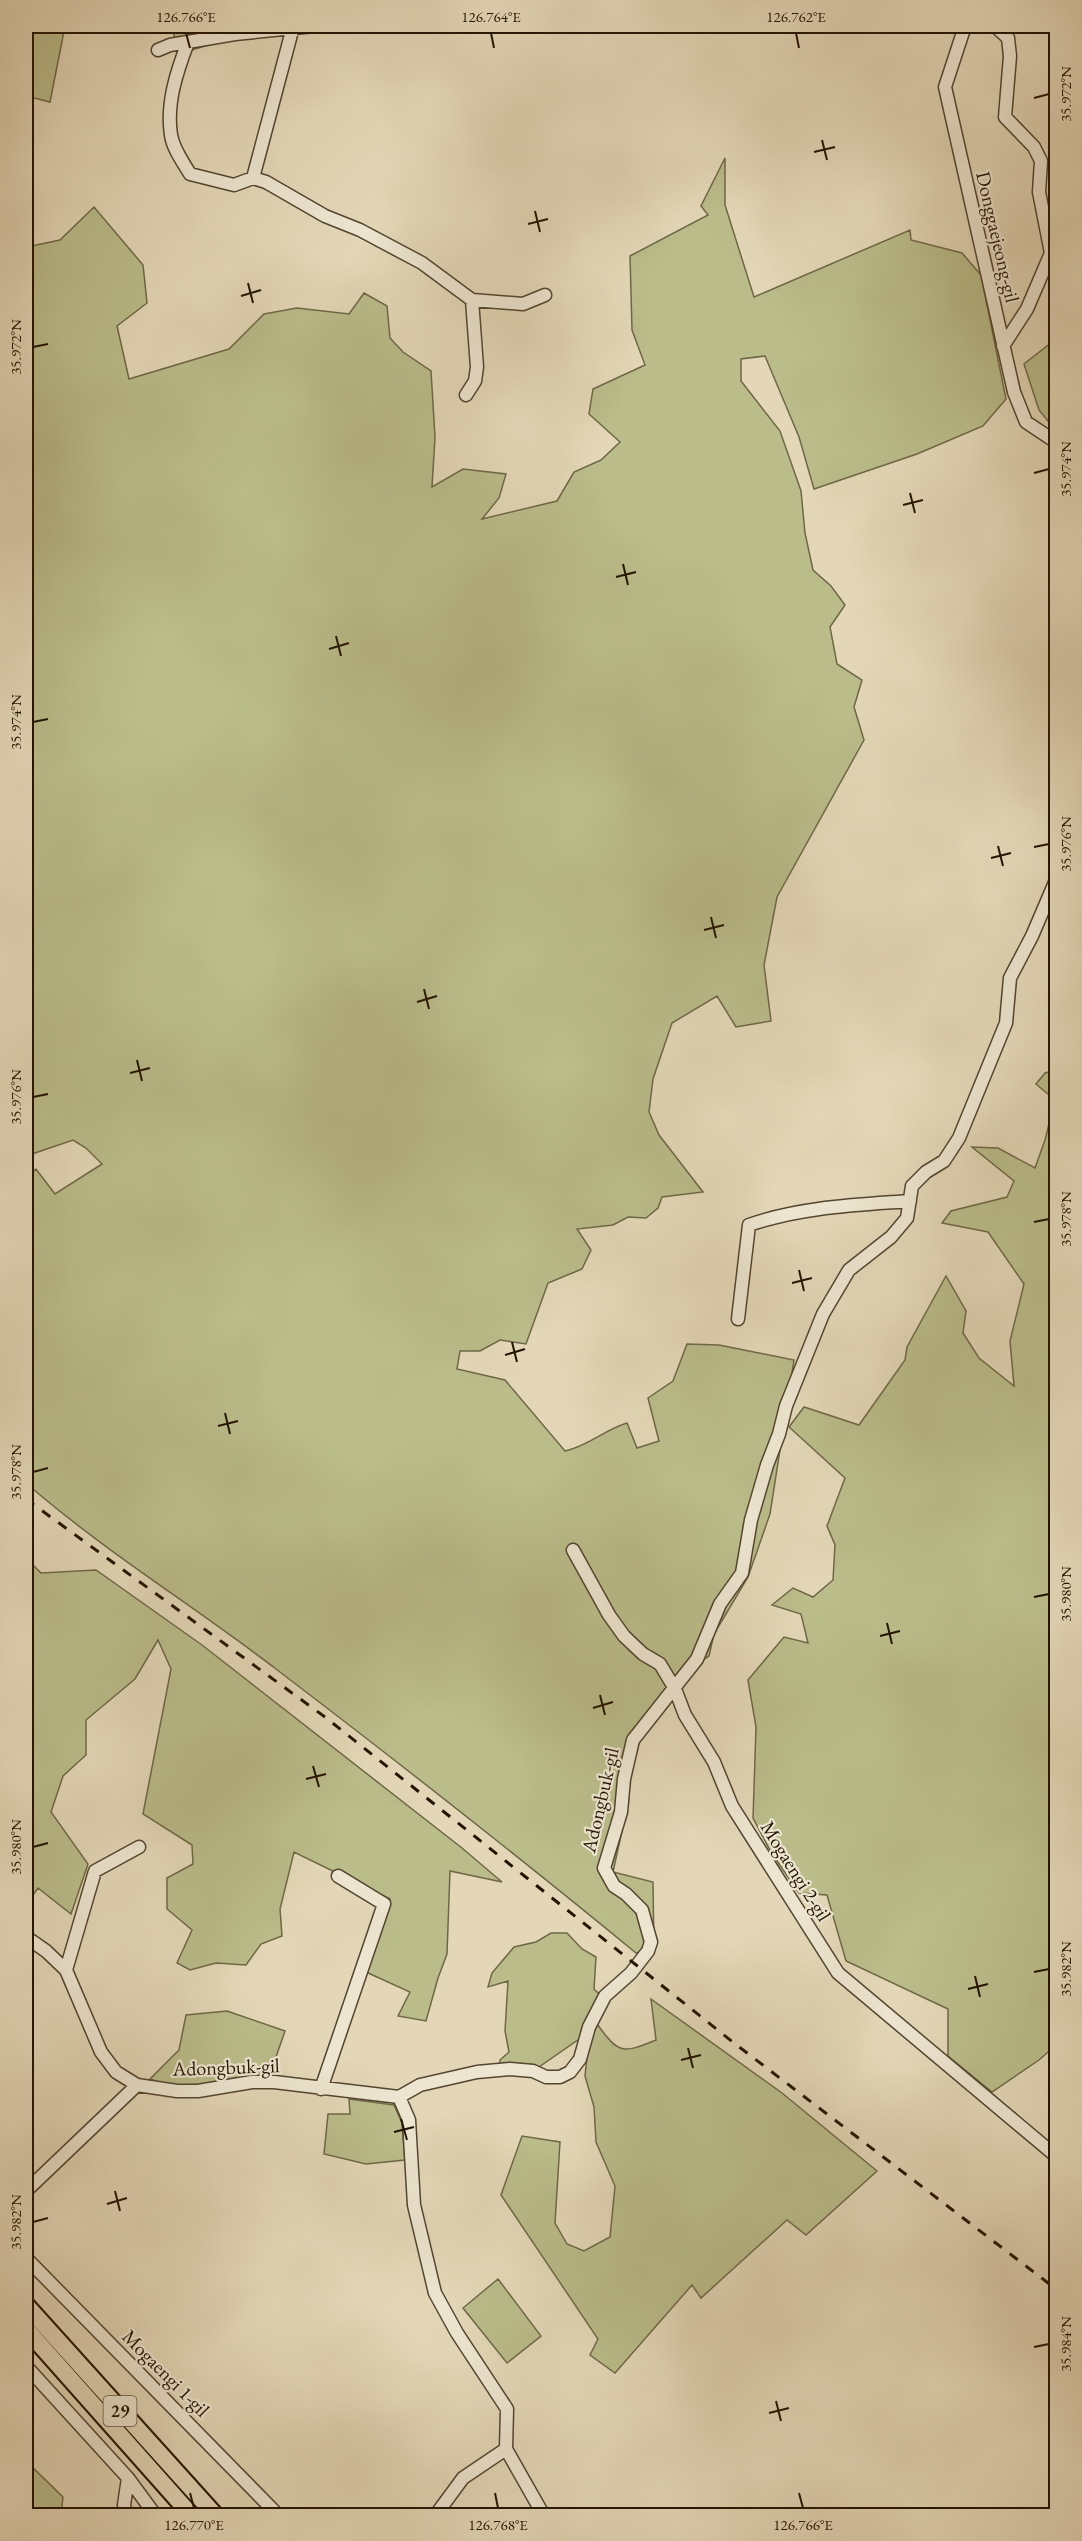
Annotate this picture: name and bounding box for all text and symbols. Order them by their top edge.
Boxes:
text: 126.766°E [156,7,216,26]
text: 126.764°E [461,7,521,26]
text: 126.762°E [766,7,826,26]
text: 35.972°N [1056,66,1075,122]
street label: Donggaejeong-gil [970,169,1026,305]
text: 35.972°N [6,319,25,375]
text: 35.974°N [1056,441,1075,497]
text: 35.974°N [6,694,25,750]
text: 35.976°N [1056,816,1075,872]
text: 35.976°N [6,1069,25,1125]
text: 35.978°N [1056,1191,1075,1247]
text: 35.978°N [6,1444,25,1500]
text: 35.980°N [1056,1566,1075,1622]
street label: Adongbuk-gil [575,1745,625,1856]
street label: Mogaengi 2-gil [755,1816,837,1926]
text: 35.980°N [6,1819,25,1875]
text: 35.982°N [1056,1941,1075,1997]
street label: Adongbuk-gil [171,2052,280,2082]
text: 35.982°N [6,2194,25,2250]
text: 35.984°N [1056,2316,1075,2372]
street label: Mogaengi 1-gil [117,2324,216,2423]
road number: 29 [104,2396,136,2426]
text: 126.770°E [164,2515,224,2534]
text: 126.768°E [468,2515,528,2534]
text: 126.766°E [773,2515,833,2534]

